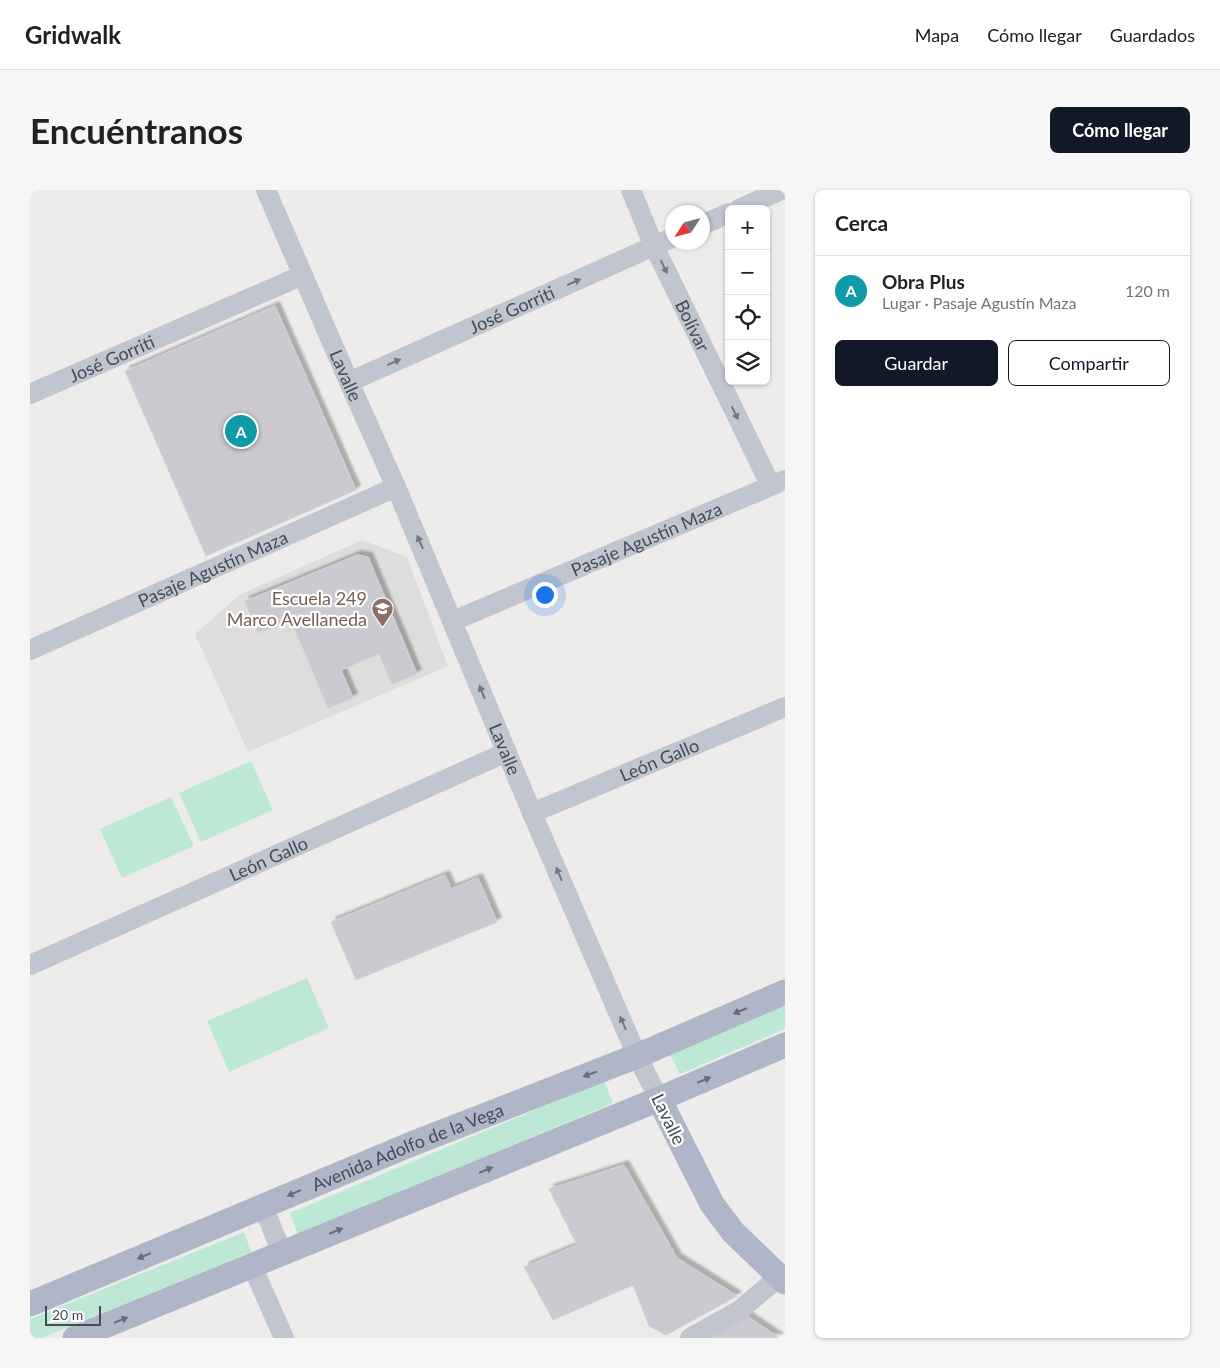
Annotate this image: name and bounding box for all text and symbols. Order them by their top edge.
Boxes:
text: Gridwalk [25,20,121,49]
text: Mapa [915,24,959,46]
text: Cómo llegar [987,24,1082,46]
text: Guardados [1110,24,1195,46]
button: Cómo llegar [1050,107,1190,153]
text: Encuéntranos [30,109,243,151]
north arrow [665,205,710,250]
map controls [725,205,770,385]
button: + [725,205,770,250]
text: Cerca [835,210,888,235]
button: − [725,250,770,295]
one-way arrow [661,260,669,274]
text: Obra Plus [882,270,965,293]
one-way arrow [567,277,581,285]
street label: José Gorriti [465,281,558,338]
text: A [845,281,857,300]
text: 120 m [1125,281,1170,300]
text: Lugar · Pasaje Agustín Maza [882,293,1076,312]
button: locate [725,295,770,340]
street label: Bolívar [671,296,715,355]
street label: José Gorriti [65,330,158,387]
button: layers [725,340,770,385]
button: Guardar [835,340,998,386]
button: Compartir [1008,340,1170,386]
street label: Lavalle [325,346,367,405]
one-way arrow [387,358,401,366]
one-way arrow [731,406,739,420]
pin: A [225,412,257,450]
street label: Pasaje Agustín Maza [568,497,725,581]
street label: Pasaje Agustín Maza [134,526,291,612]
one-way arrow [415,535,423,549]
your location [532,582,558,608]
place label: Escuela 249 Marco Avellaneda [227,587,367,630]
school or university icon: Escuela 249 Marco Avellaneda [371,596,395,627]
one-way arrow [478,685,486,699]
street label: Lavalle [485,720,526,778]
street label: León Gallo [616,733,702,786]
street label: León Gallo [226,831,311,886]
one-way arrow [554,867,562,881]
one-way arrow [733,1008,747,1016]
one-way arrow [619,1016,627,1030]
one-way arrow [583,1071,598,1078]
one-way arrow [697,1075,711,1083]
street label: Lavalle [647,1090,691,1148]
street label: Avenida Adolfo de la Vega [308,1098,507,1196]
one-way arrow [479,1166,494,1174]
one-way arrow [286,1190,301,1198]
one-way arrow [329,1227,343,1235]
one-way arrow [136,1252,151,1260]
scale bar [45,1303,101,1326]
text: 20 m [52,1306,83,1323]
one-way arrow [113,1315,128,1323]

